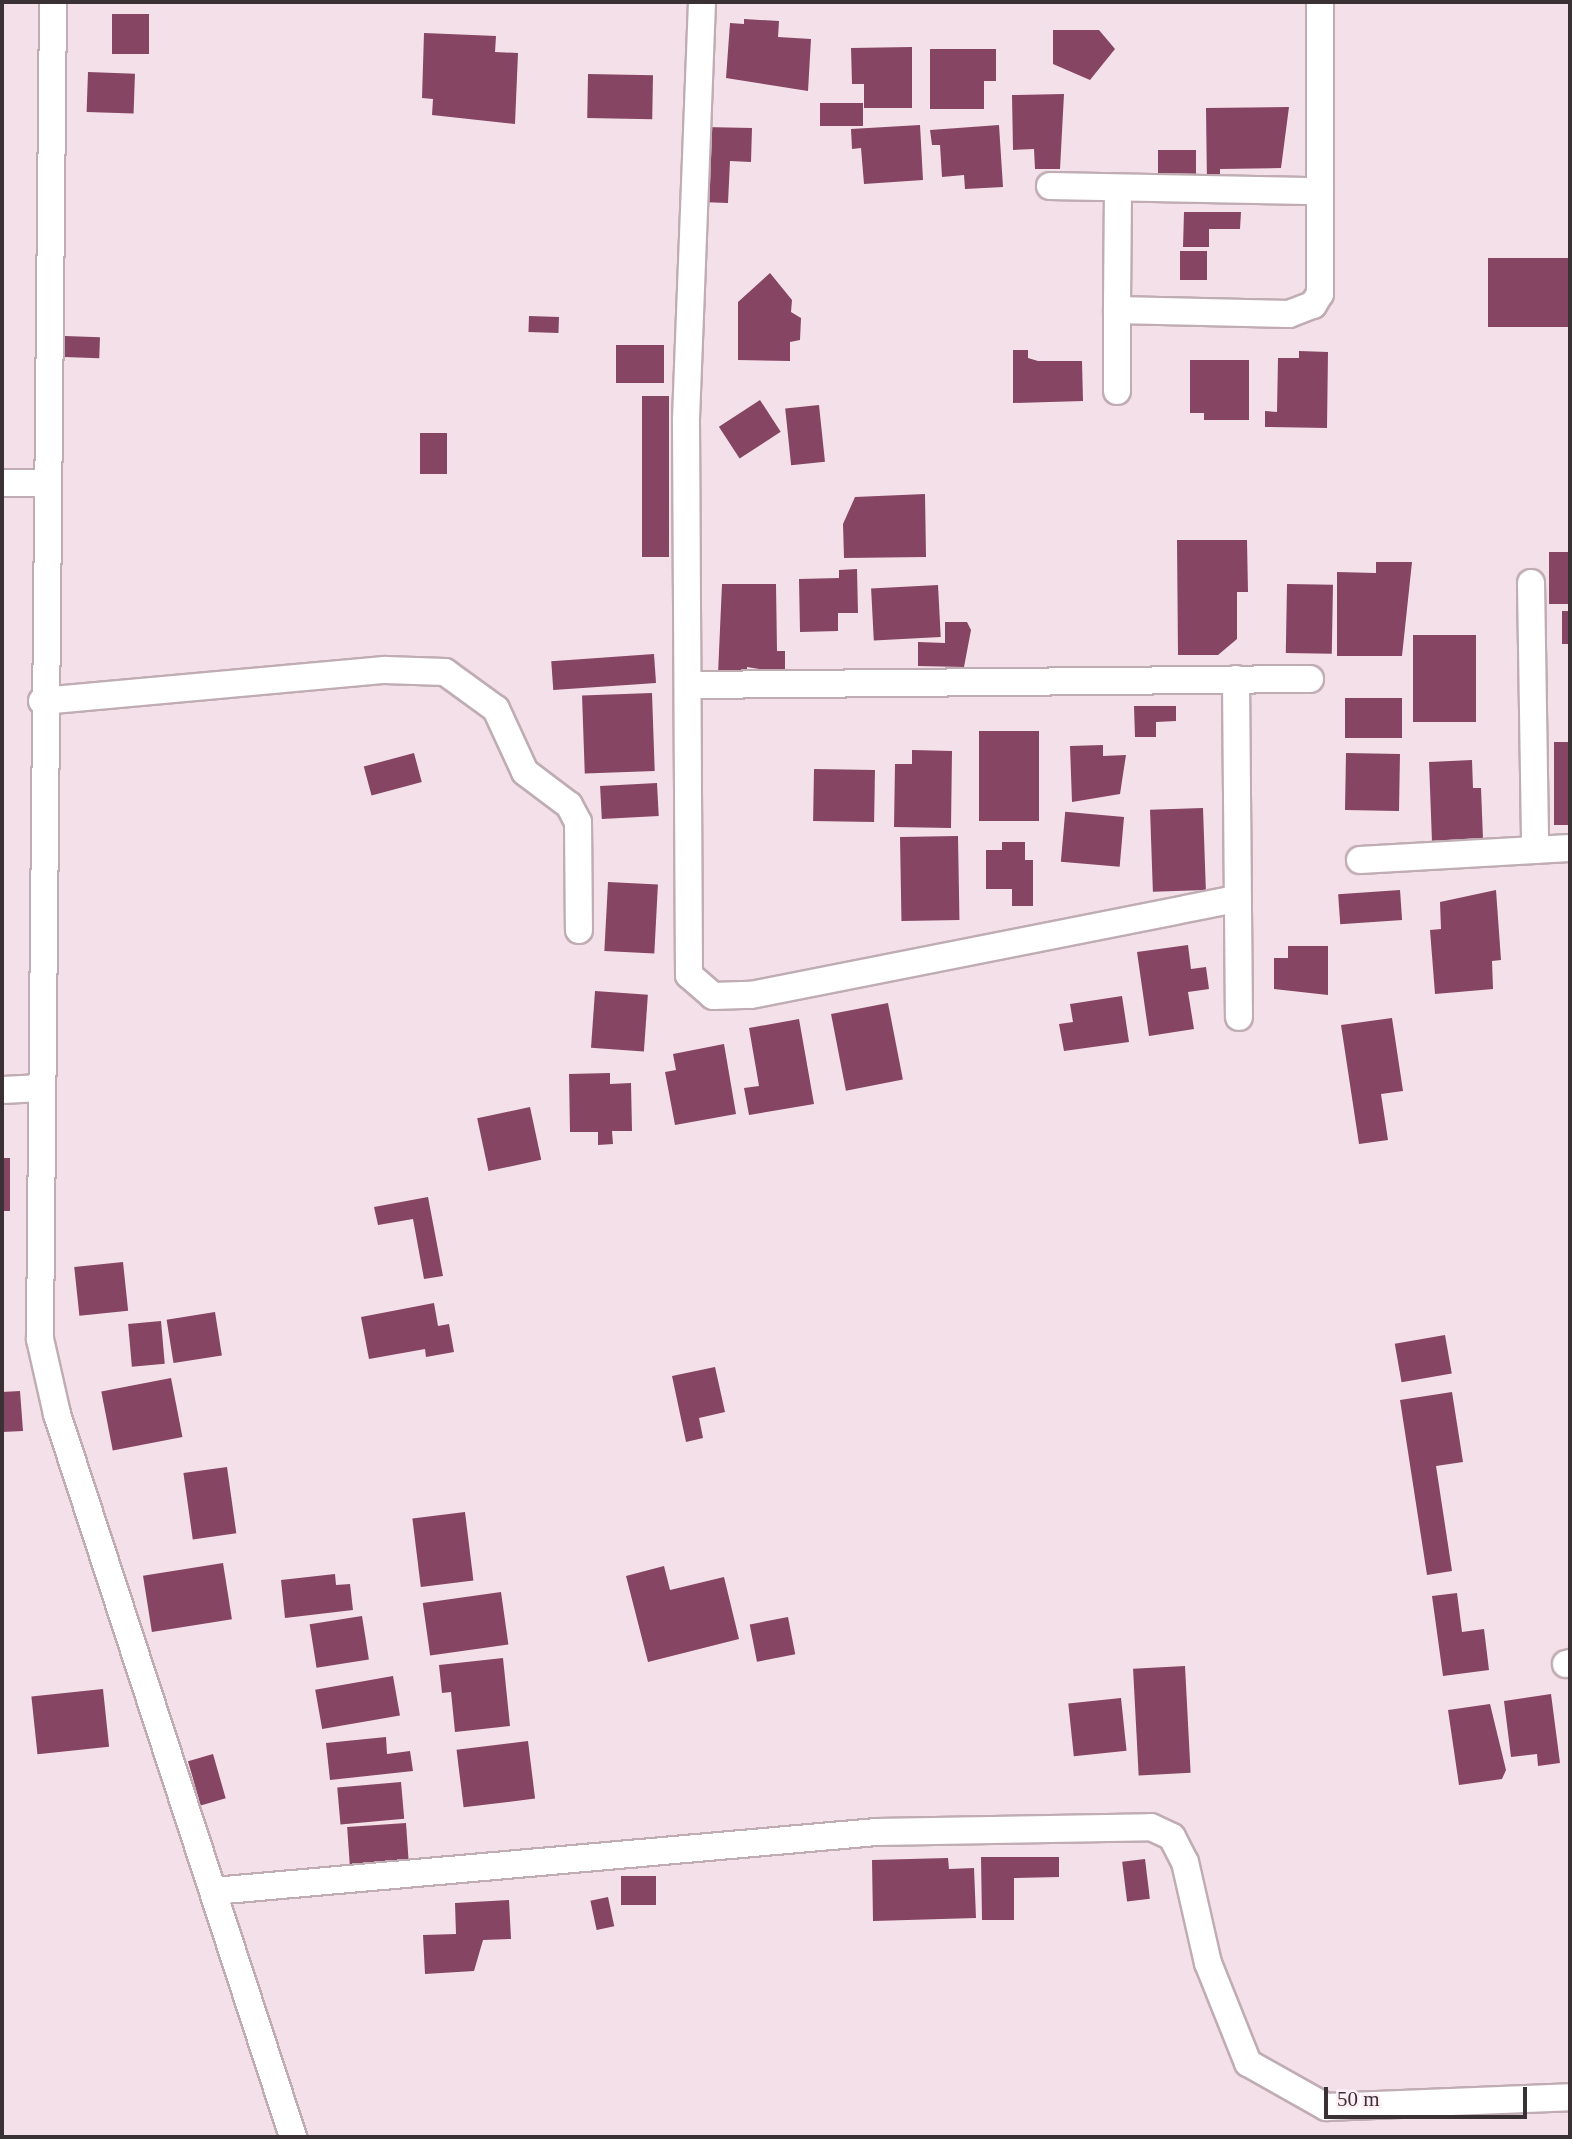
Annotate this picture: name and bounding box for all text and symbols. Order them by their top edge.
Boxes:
scale bar [1327,2072,1530,2116]
text: 50 m [1337,2087,1380,2111]

